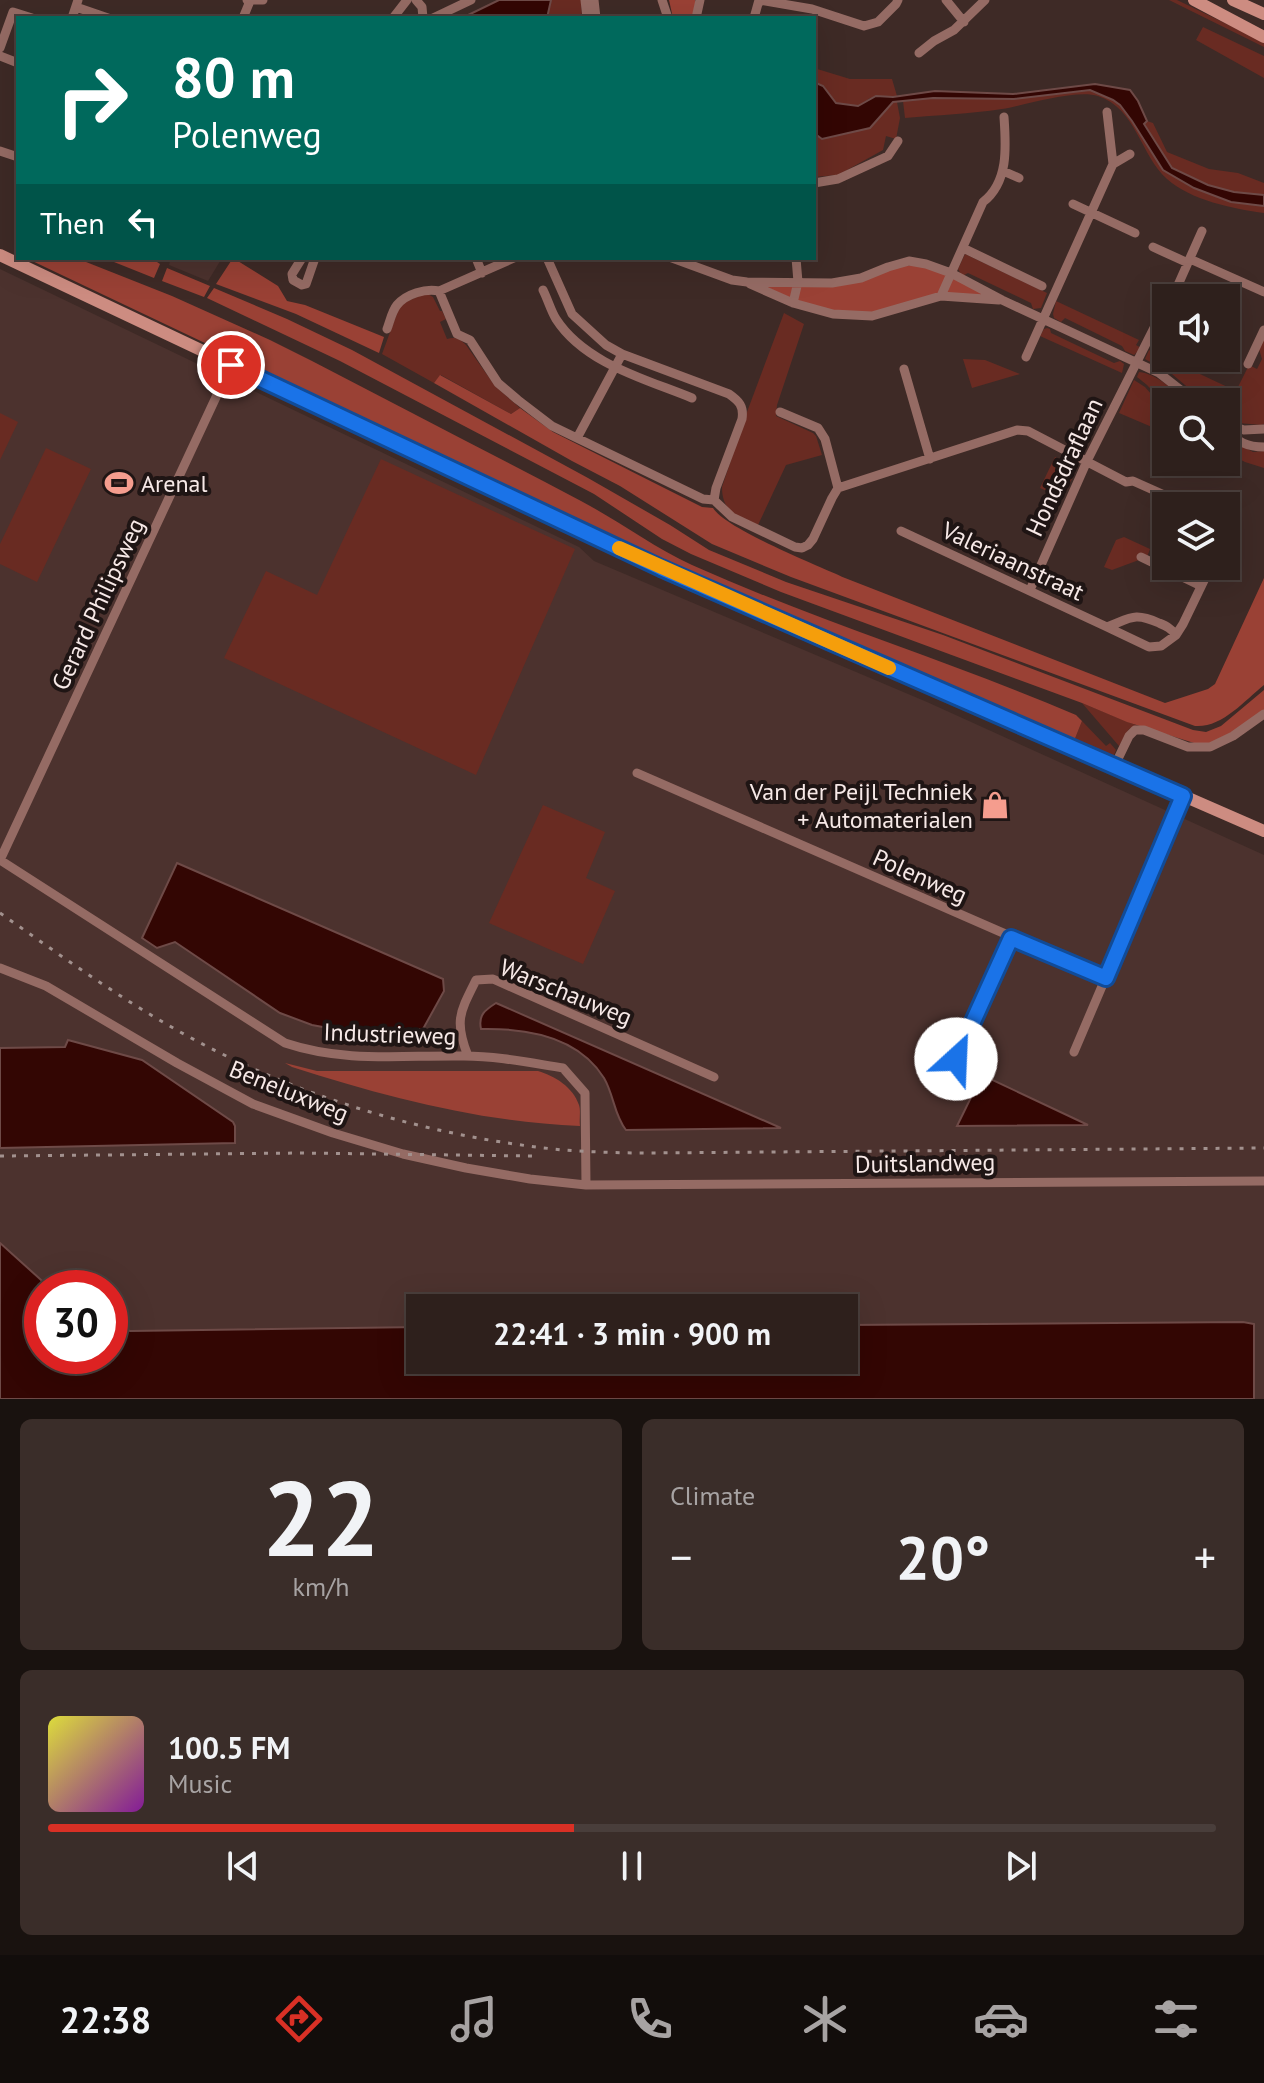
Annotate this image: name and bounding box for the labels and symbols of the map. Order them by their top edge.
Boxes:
pin [197,331,265,399]
street label: Hondsdraflaan [1018,393,1110,541]
sports icon: Arenal [104,468,134,498]
place label: Arenal [141,468,207,499]
street label: Gerard Philipsweg [45,513,151,695]
street label: Valeriaanstraat [936,514,1089,607]
place label: Van der Peijl Techniek + Automaterialen [749,776,973,835]
shop icon: Van der Peijl Techniek + Automaterialen [980,790,1010,820]
street label: Polenweg [868,842,972,910]
street label: Warschauweg [495,951,637,1033]
street label: Industrieweg [323,1016,457,1052]
position arrow [914,1017,998,1101]
street label: Beneluxweg [225,1053,353,1129]
street label: Duitslandweg [855,1146,995,1180]
speed limit sign: 30 [24,1270,128,1374]

